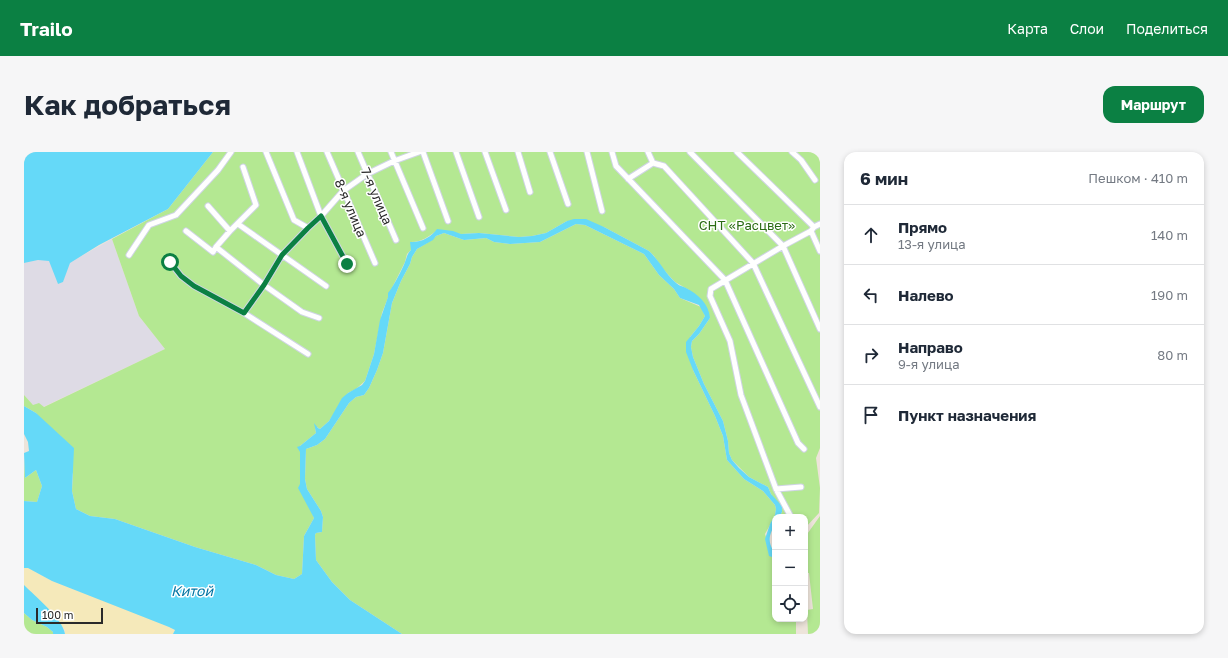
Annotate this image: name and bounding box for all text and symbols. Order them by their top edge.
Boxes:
text: Trailo [20,17,73,40]
text: Карта [1007,20,1048,37]
text: Слои [1070,20,1104,37]
text: Поделиться [1126,20,1208,37]
button: Маршрут [1103,86,1204,123]
text: Как добраться [24,88,231,121]
street label: 7-я улица [358,165,396,227]
text: 6 мин [860,168,908,189]
text: Пешком · 410 m [1088,170,1188,186]
street label: 8-я улица [332,177,370,239]
park label: СНТ «Расцвет» [699,217,795,233]
text: Прямо [898,218,947,236]
icon: ahead [860,224,882,246]
text: 140 m [1151,227,1188,243]
text: 13-я улица [898,236,966,252]
route start [161,253,179,271]
route end [338,255,356,273]
icon: left [860,284,882,306]
text: Налево [898,286,954,304]
text: 190 m [1151,287,1188,303]
text: Направо [898,338,963,356]
icon: right [860,344,882,366]
text: 80 m [1157,347,1188,363]
text: 9-я улица [898,356,960,372]
icon: arrive [860,404,882,426]
text: Пункт назначения [898,406,1036,424]
map controls [772,514,808,622]
button: + [772,514,808,550]
button: − [772,550,808,586]
water label: Китой [171,582,214,599]
button: locate [772,586,808,622]
scale bar [36,606,103,625]
text: 100 m [42,608,73,621]

